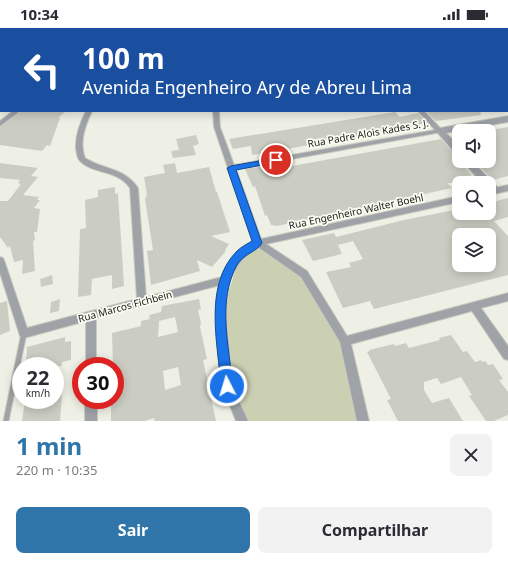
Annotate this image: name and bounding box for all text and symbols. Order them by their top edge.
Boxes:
text: 10:34 [20,4,59,24]
text: 100 m [82,39,165,77]
icon: left [16,44,68,96]
text: Avenida Engenheiro Ary de Abreu Lima [82,75,412,99]
street label: Rua Padre Alois Kades S. J. [306,115,430,151]
map controls [452,124,496,272]
button: sound [452,124,496,168]
pin [259,143,293,177]
icon: arrive [265,149,287,171]
button: search [452,176,496,220]
street label: Rua Engenheiro Walter Boehl [287,190,425,232]
button: layers [452,228,496,272]
street label: Rua Marcos Fichbein [76,287,174,325]
speed limit sign: 30 [72,357,124,409]
text: 22 [27,364,49,391]
position arrow [206,365,248,407]
text: km/h [26,386,50,400]
text: 1 min [16,429,82,462]
button: close [450,434,492,476]
text: 220 m · 10:35 [16,461,97,479]
button: Sair [16,507,250,553]
button: Compartilhar [258,507,492,553]

